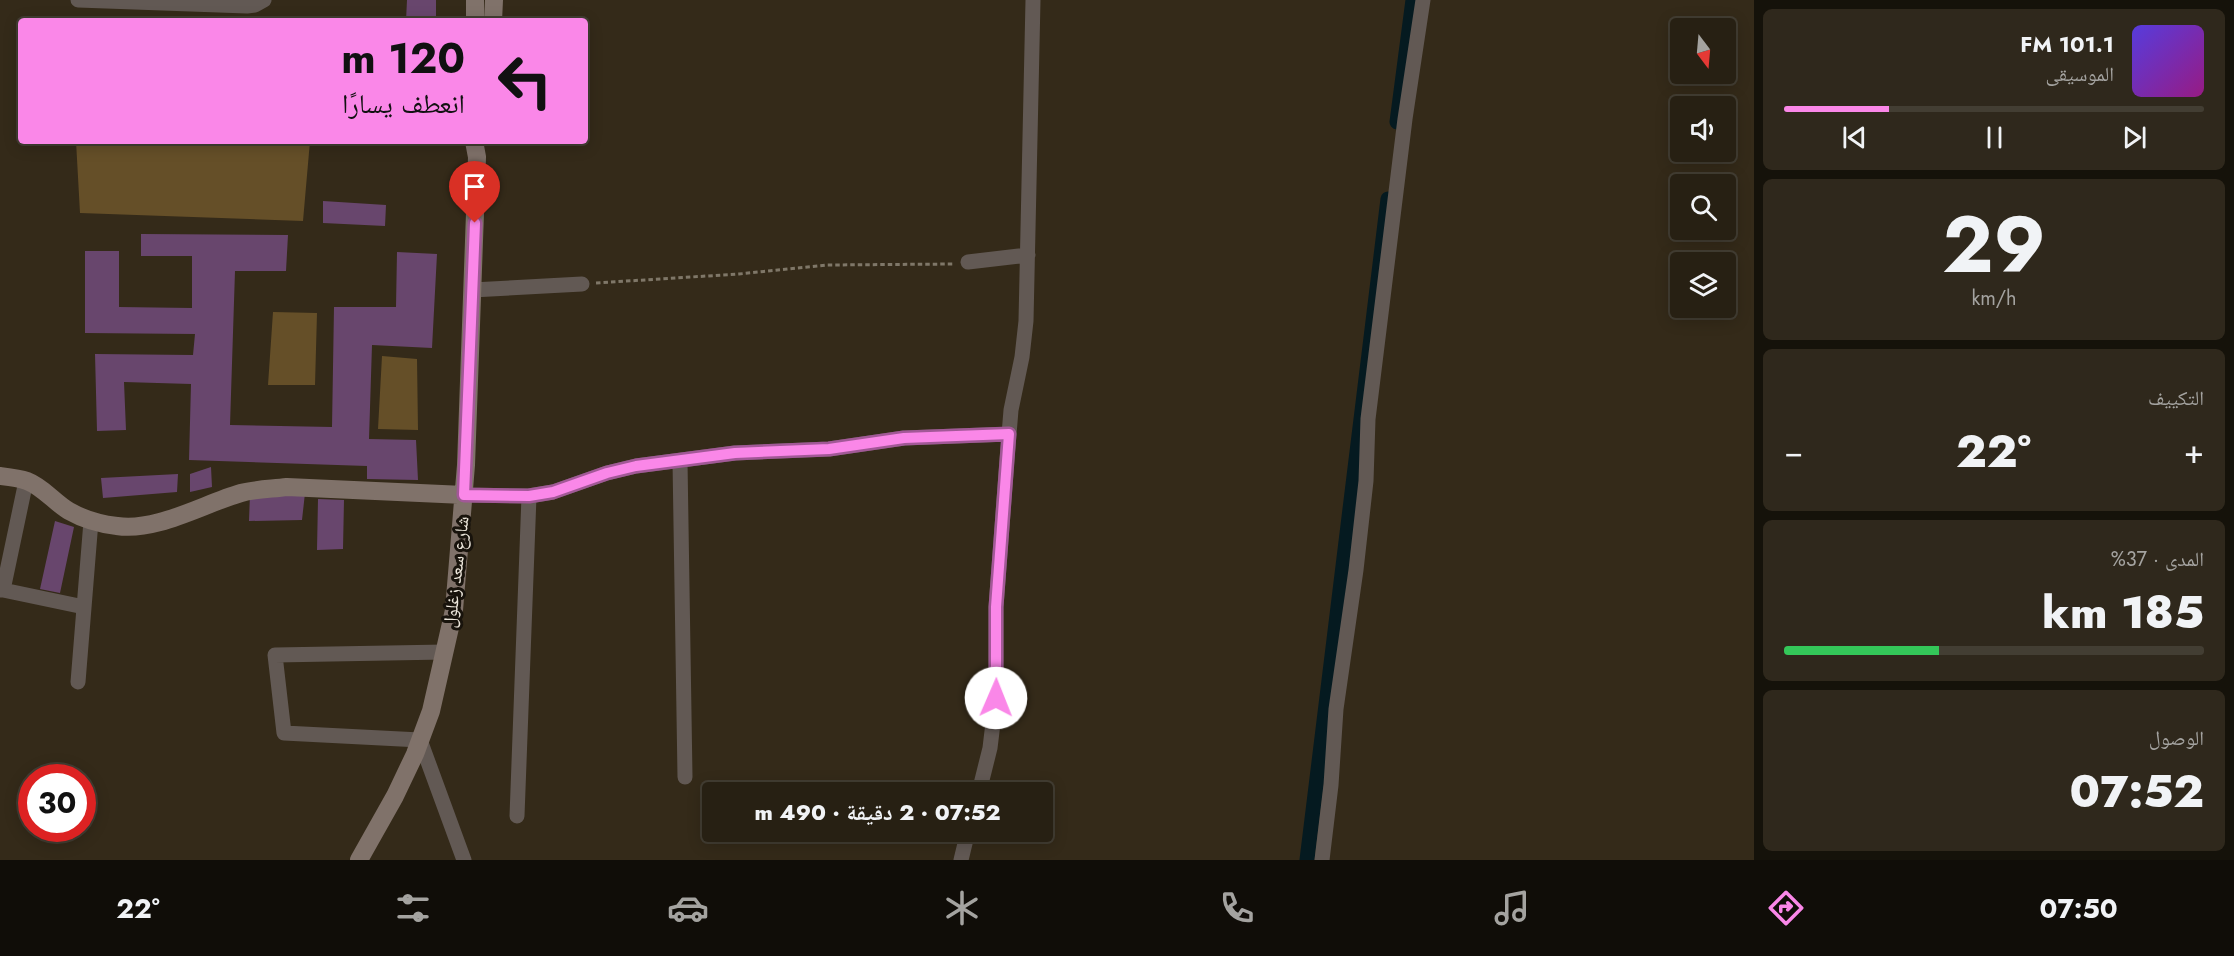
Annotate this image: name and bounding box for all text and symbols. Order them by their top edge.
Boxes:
north arrow [1670,18,1736,84]
map controls [1670,18,1736,318]
text: 120 m [341,28,465,89]
text: 101.1 FM [2020,28,2114,60]
icon: left [486,42,564,120]
text: الموسيقى [2046,60,2114,89]
text: انعطف يسارًا [342,84,465,123]
button: sound [1670,96,1736,162]
icon: previous [1838,121,1871,154]
icon: pause [1978,121,2011,154]
icon: next [2118,121,2151,154]
pin [449,161,500,223]
icon: arrive [458,170,491,203]
button: search [1670,174,1736,240]
text: 29 [1942,189,2046,301]
button: layers [1670,252,1736,318]
text: km/h [1971,284,2017,313]
text: التكييف [2148,384,2204,413]
text: 22° [1956,419,2031,484]
text: − [1784,428,1803,475]
text: + [2184,428,2204,475]
street label: شارع سعد زغلول [436,515,476,629]
text: المدى · 37% [2111,545,2204,574]
text: 185 km [2042,580,2204,645]
position arrow [964,666,1028,730]
text: الوصول [2149,724,2204,753]
text: 07:52 [2070,759,2204,824]
speed limit sign: 30 [18,764,96,842]
text: 07:52 · 2 دقيقة · 490 m [755,796,1000,828]
icon: filters [392,887,434,929]
icon: car [667,887,709,929]
icon: climate [941,887,983,929]
icon: phone [1216,887,1258,929]
icon: music [1491,887,1533,929]
icon: directions [1765,887,1807,929]
text: 22° [116,889,160,928]
text: 07:50 [2040,889,2118,928]

